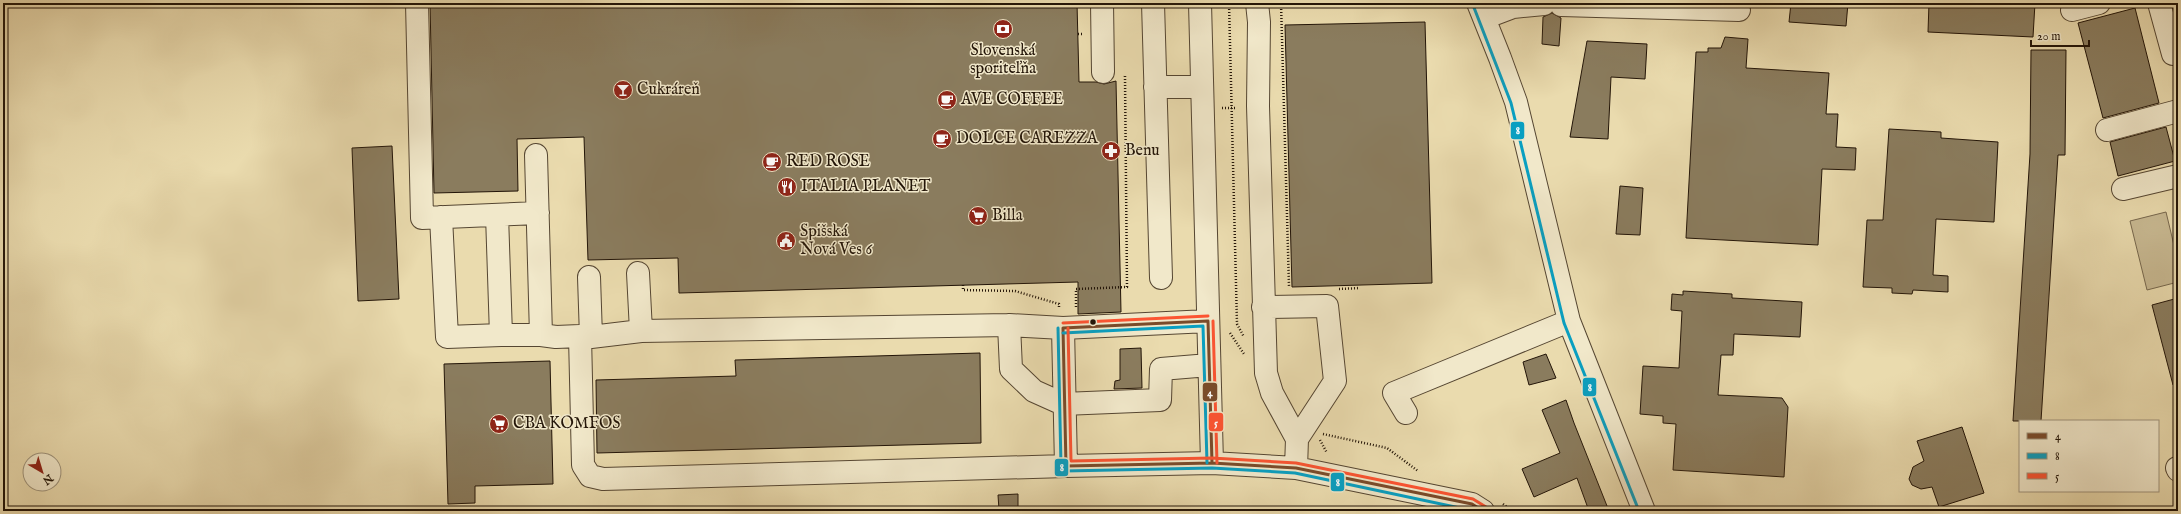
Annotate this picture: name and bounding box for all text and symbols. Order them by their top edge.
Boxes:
bank icon: Slovenská sporiteľňa [992,18,1014,40]
scale bar [2031,22,2089,48]
text: 20 m [2037,29,2060,44]
place label: Slovenská sporiteľňa [970,41,1036,79]
bar icon: Cukráreň [612,79,634,101]
place label: Cukráreň [637,80,700,100]
cafe icon: AVE COFFEE [936,89,958,111]
place label: AVE COFFEE [960,90,1063,110]
line badge: 8 [1510,121,1525,140]
text: 8 [1516,124,1520,138]
cafe icon: DOLCE CAREZZA [931,128,953,150]
place label: DOLCE CAREZZA [956,129,1099,149]
pharmacy icon: Benu [1100,140,1122,162]
place label: Benu [1125,141,1160,161]
cafe icon: RED ROSE [761,151,783,173]
place label: RED ROSE [786,152,870,172]
restaurant icon: ITALIA PLANET [776,176,798,198]
place label: ITALIA PLANET [801,177,931,197]
supermarket icon: Billa [967,205,989,227]
place label: Billa [992,206,1023,226]
place label: Spišská Nová Ves 6 [800,222,872,260]
public building icon: Spišská Nová Ves 6 [775,230,797,252]
unlabelled marker [1088,317,1098,327]
line badge: 8 [1582,377,1597,397]
text: 8 [1588,381,1592,395]
line badge: 4 [1202,382,1218,402]
text: 4 [1206,386,1213,400]
line badge: 5 [1208,412,1224,432]
supermarket icon: CBA KOMFOS [488,413,510,435]
place label: CBA KOMFOS [513,414,620,434]
text: 5 [1214,416,1218,430]
legend [2019,420,2159,492]
text: 4 [2055,429,2061,444]
text: 8 [2055,449,2060,464]
north arrow [22,452,62,492]
line badge: 8 [1054,458,1069,477]
text: 8 [1060,461,1064,475]
text: 5 [2055,469,2060,484]
text: N [39,470,56,488]
line badge: 8 [1330,472,1345,492]
text: 8 [1336,476,1340,490]

